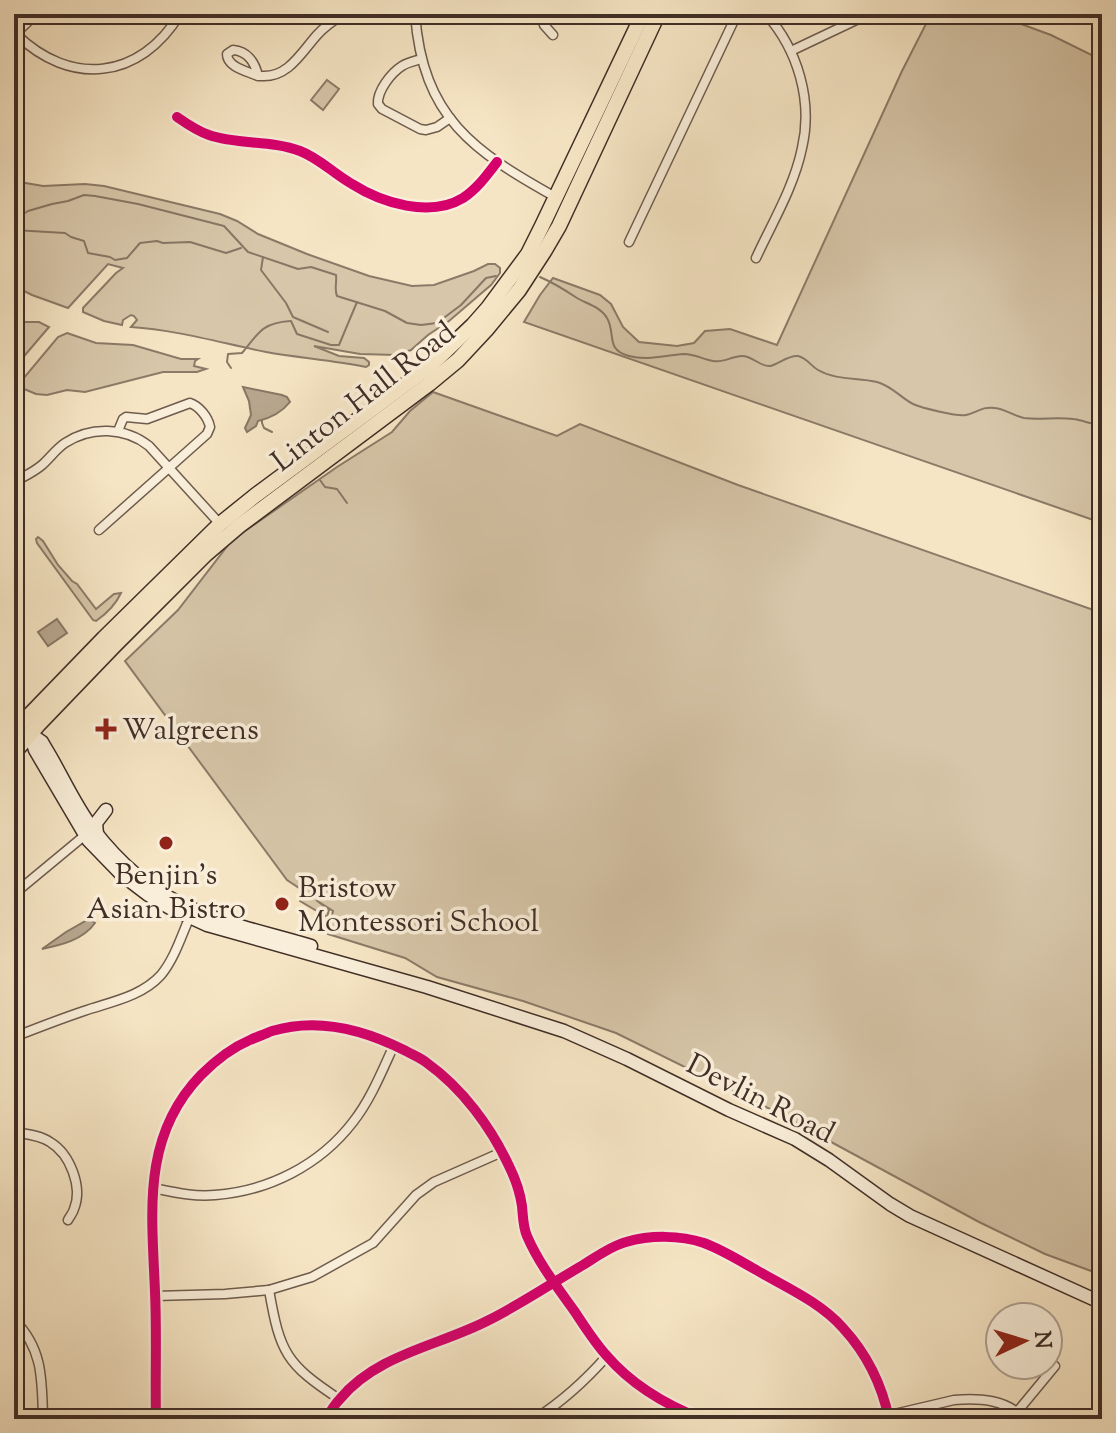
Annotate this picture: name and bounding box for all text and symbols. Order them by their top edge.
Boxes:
street label: Linton Hall Road [263,312,466,484]
place label: Walgreens [122,710,259,753]
marker: Walgreens [97,720,115,738]
marker: Benjin's Asian Bistro [157,834,175,852]
place label: Benjin's Asian Bistro [86,855,246,932]
place label: Bristow Montessori School [298,868,539,945]
marker: Bristow Montessori School [273,895,291,913]
street label: Devlin Road [678,1044,842,1156]
north arrow [984,1301,1064,1381]
text: N [1024,1330,1058,1350]

